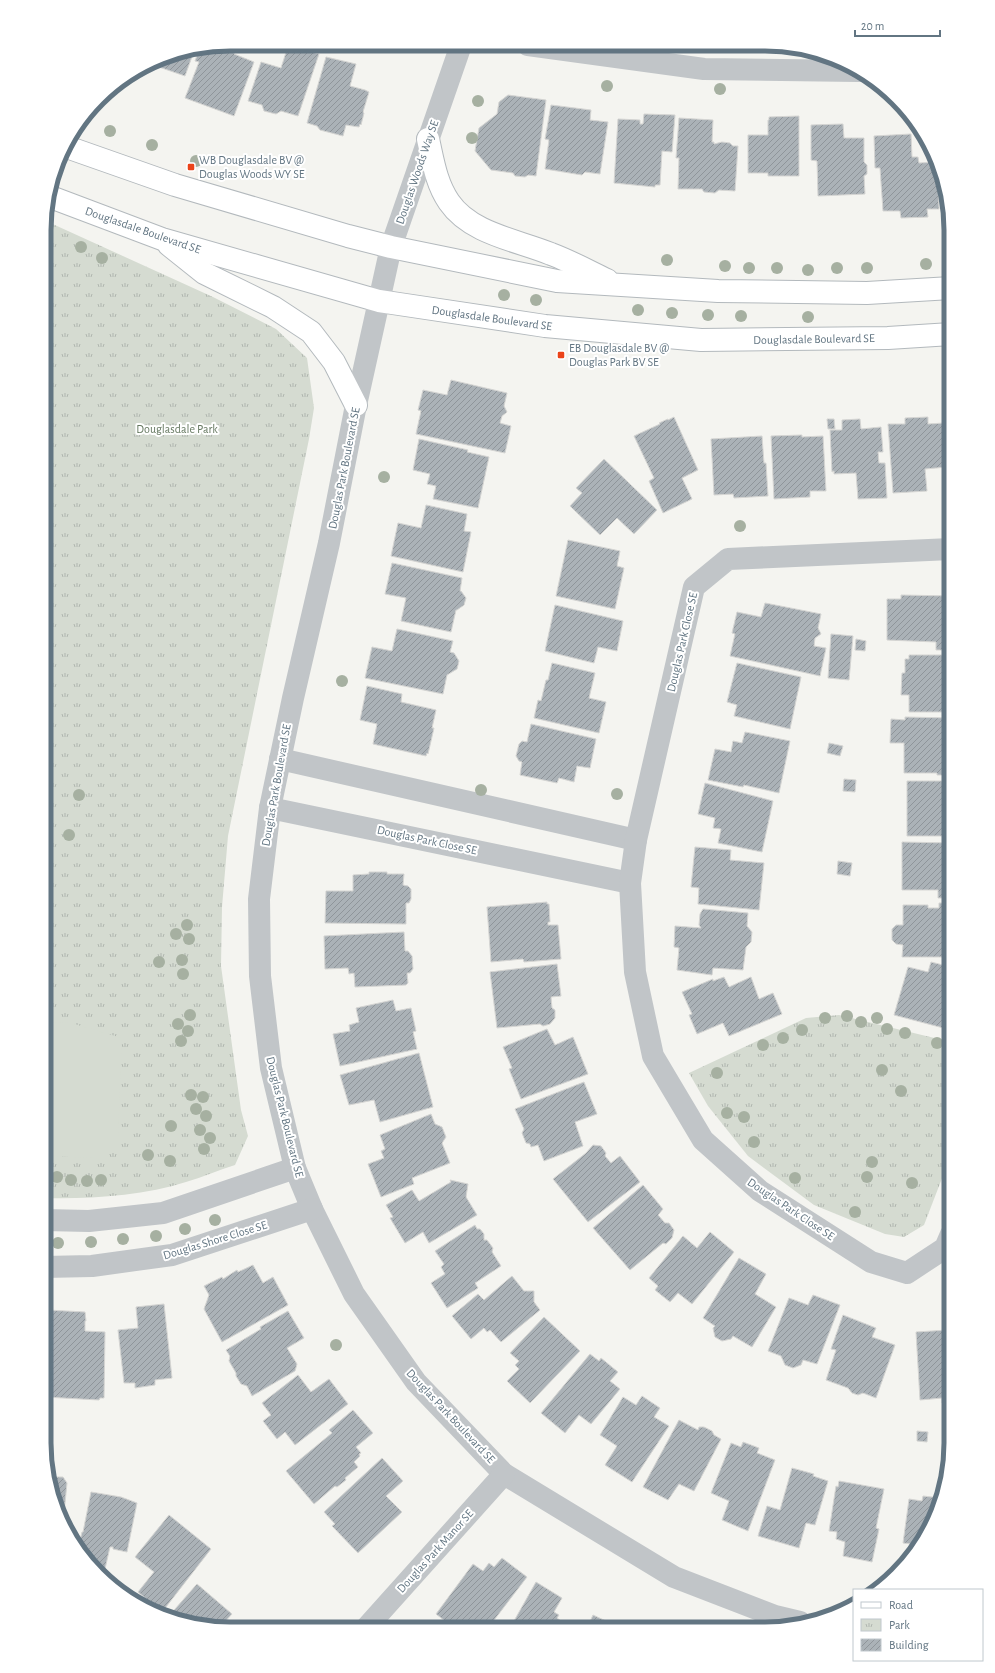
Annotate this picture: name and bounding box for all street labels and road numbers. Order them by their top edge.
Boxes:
street label: Douglas Woods Way SE [394,118,441,226]
street label: Douglasdale Boulevard SE [84,205,203,256]
street label: Douglasdale Boulevard SE [431,304,553,332]
street label: Douglasdale Boulevard SE [753,332,875,346]
street label: Douglas Park Boulevard SE [326,406,362,530]
street label: Douglas Park Close SE [665,591,699,693]
street label: Douglas Park Boulevard SE [259,723,293,847]
street label: Douglas Park Close SE [376,824,478,856]
street label: Douglas Park Boulevard SE [264,1055,306,1179]
street label: Douglas Park Close SE [745,1176,837,1243]
street label: Douglas Shore Close SE [162,1218,269,1262]
street label: Douglas Park Boulevard SE [404,1367,498,1466]
street label: Douglas Park Manor SE [395,1507,475,1595]

